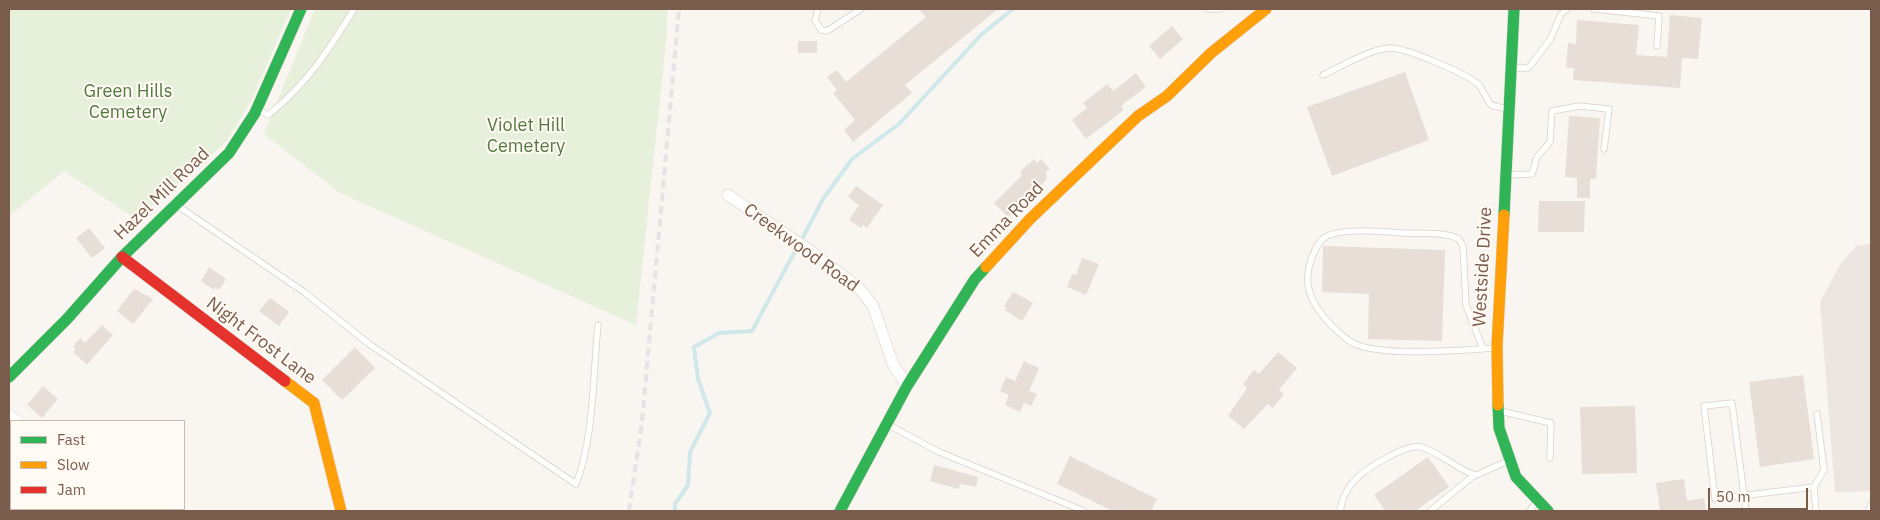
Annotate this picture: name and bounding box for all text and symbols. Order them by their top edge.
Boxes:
park label: Green Hills Cemetery [84,81,172,124]
park label: Violet Hill Cemetery [487,115,565,158]
street label: Hazel Mill Road [110,143,214,245]
street label: Emma Road [965,178,1049,262]
street label: Creekwood Road [739,199,863,297]
street label: Westside Drive [1469,206,1497,328]
street label: Night Frost Lane [202,293,320,389]
legend [10,420,185,510]
text: Fast [57,430,85,449]
text: Slow [57,455,90,474]
scale bar [1710,478,1810,510]
text: Jam [57,480,86,499]
text: 50 m [1716,487,1751,506]

